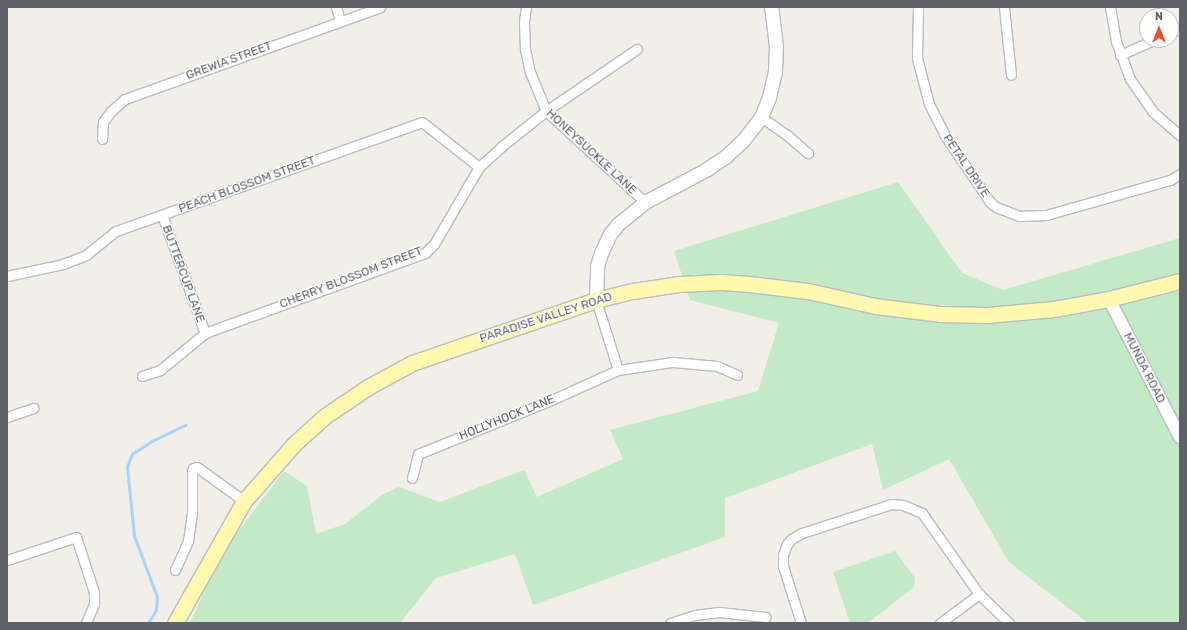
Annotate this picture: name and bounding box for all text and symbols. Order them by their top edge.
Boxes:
north arrow [1139,8,1179,48]
text: N [1155,10,1163,23]
street label: GREWIA STREET [184,39,274,83]
street label: HONEYSUCKLE LANE [543,106,639,198]
street label: PETAL DRIVE [940,132,992,200]
street label: PEACH BLOSSOM STREET [177,154,317,216]
street label: BUTTERCUP LANE [159,223,207,325]
street label: CHERRY BLOSSOM STREET [278,244,424,312]
street label: PARADISE VALLEY ROAD [478,290,614,346]
street label: MUNDA ROAD [1120,330,1168,406]
street label: HOLLYHOCK LANE [457,392,557,444]

